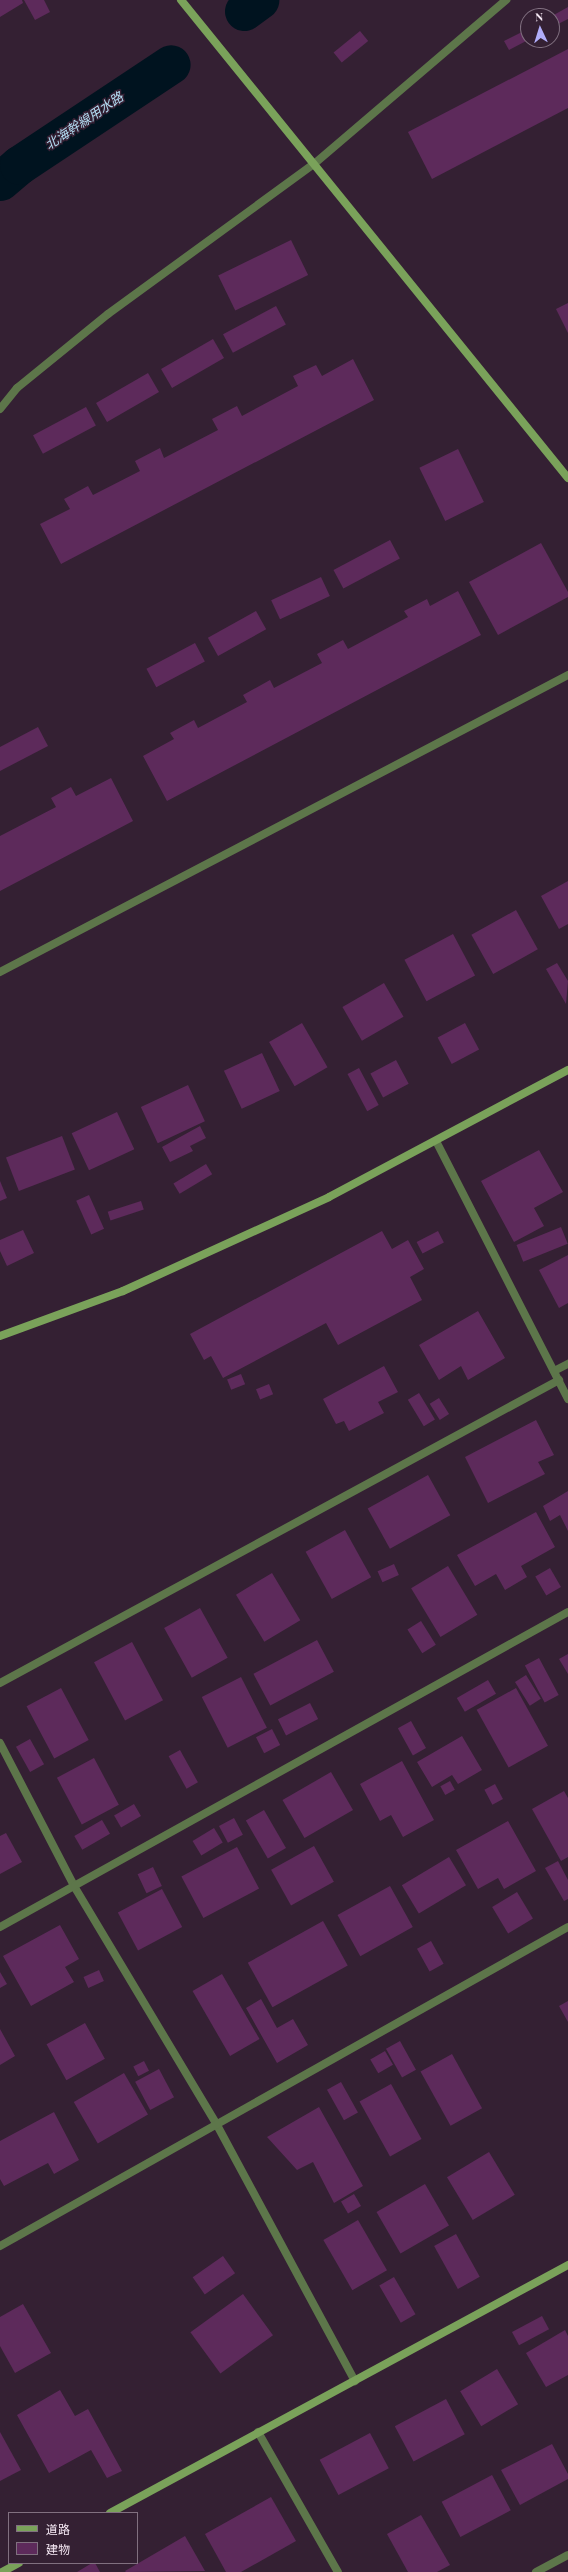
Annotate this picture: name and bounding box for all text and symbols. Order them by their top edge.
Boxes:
north arrow [520,8,560,48]
text: N [535,9,544,24]
water label: 北海幹線用水路 [42,89,126,153]
legend [8,2512,138,2564]
text: 道路 [46,2521,70,2537]
text: 建物 [46,2541,70,2557]

